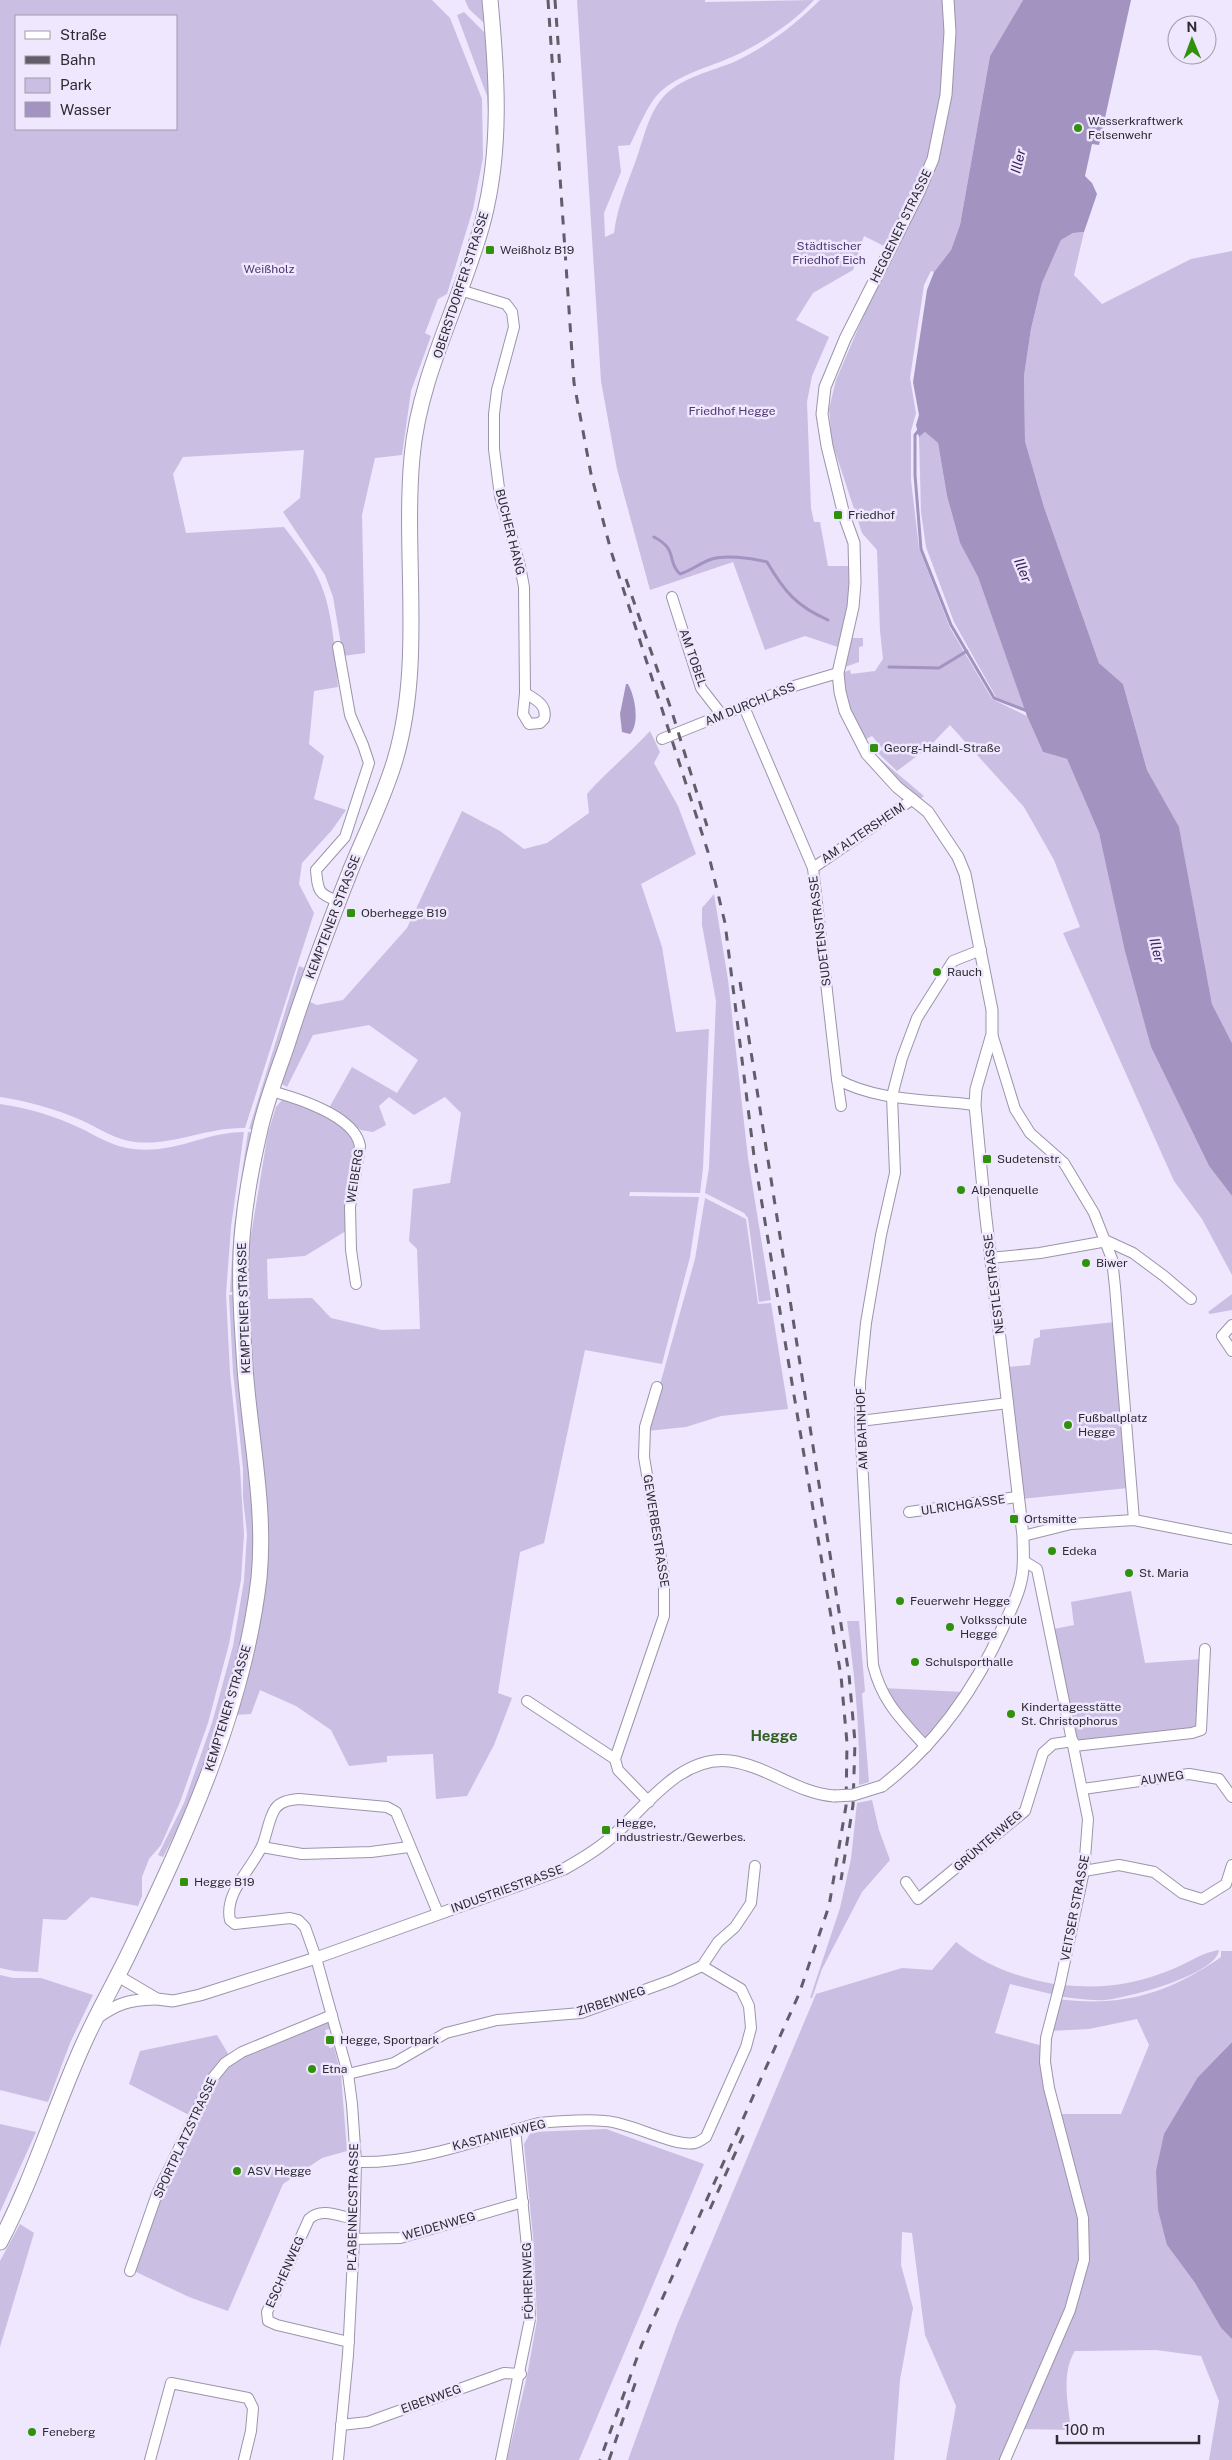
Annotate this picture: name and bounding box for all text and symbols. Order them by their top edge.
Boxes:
legend [15,15,178,130]
north arrow [1167,15,1217,65]
text: N [1186,19,1197,35]
text: Straße [60,26,107,43]
text: Bahn [60,51,96,68]
text: Park [60,76,92,93]
text: Wasser [60,101,112,118]
place label: Wasserkraftwerk Felsenwehr [1088,114,1184,142]
marker: Wasserkraftwerk Felsenwehr [1072,122,1084,134]
water label: Iller [1007,146,1029,175]
street label: HEGGENER STRASSE [867,167,935,285]
street label: OBERSTDORFER STRASSE [431,210,491,360]
park label: Städtischer Friedhof Eich [792,239,866,267]
place label: Weißholz B19 [500,243,574,257]
marker: Weißholz B19 [484,244,496,256]
park label: Weißholz [243,262,295,276]
park label: Friedhof Hegge [688,404,776,418]
street label: BUCHER HANG [493,488,527,576]
place label: Friedhof [848,508,895,522]
marker: Friedhof [832,509,844,521]
water label: Iller [1011,556,1035,585]
street label: AM TOBEL [677,627,709,689]
street label: AM DURCHLASS [703,680,797,728]
place label: Georg-Haindl-Straße [884,741,1001,755]
marker: Georg-Haindl-Straße [868,742,880,754]
street label: AM ALTERSHEIM [819,800,907,866]
street label: KEMPTENER STRASSE [303,853,363,981]
street label: SUDETENSTRASSE [806,875,834,987]
place label: Oberhegge B19 [361,906,447,920]
marker: Oberhegge B19 [345,907,357,919]
water label: Iller [1146,936,1168,965]
place label: Rauch [947,965,982,979]
marker: Rauch [931,966,943,978]
street label: WEIBERG [344,1148,366,1204]
place label: Sudetenstr. [997,1152,1061,1166]
marker: Sudetenstr. [981,1153,993,1165]
place label: Alpenquelle [971,1183,1039,1197]
marker: Alpenquelle [955,1184,967,1196]
street label: NESTLESTRASSE [981,1233,1007,1335]
street label: KEMPTENER STRASSE [235,1242,253,1374]
place label: Biwer [1096,1256,1128,1270]
marker: Biwer [1080,1257,1092,1269]
street label: AM BAHNHOF [854,1388,870,1470]
place label: Fußballplatz Hegge [1078,1411,1148,1439]
marker: Fußballplatz Hegge [1062,1419,1074,1431]
street label: GEWERBESTRASSE [640,1474,672,1588]
street label: ULRICHGASSE [920,1492,1006,1518]
place label: Ortsmitte [1024,1512,1077,1526]
marker: Ortsmitte [1008,1513,1020,1525]
place label: Edeka [1062,1544,1097,1558]
marker: Edeka [1046,1545,1058,1557]
place label: St. Maria [1139,1566,1189,1580]
marker: St. Maria [1123,1567,1135,1579]
place label: Feuerwehr Hegge [910,1594,1010,1608]
marker: Feuerwehr Hegge [894,1595,906,1607]
place label: Volksschule Hegge [960,1613,1027,1641]
marker: Volksschule Hegge [944,1621,956,1633]
street label: KEMPTENER STRASSE [202,1643,254,1773]
place label: Schulsporthalle [925,1655,1013,1669]
marker: Schulsporthalle [909,1656,921,1668]
place label: Kindertagesstätte St. Christophorus [1021,1700,1121,1728]
marker: Kindertagesstätte St. Christophorus [1005,1708,1017,1720]
district label: Hegge [750,1727,798,1744]
street label: AUWEG [1139,1768,1185,1788]
street label: GRÜNTENWEG [951,1808,1025,1874]
place label: Hegge, Industriestr./Gewerbes. [616,1816,746,1844]
marker: Hegge, Industriestr./Gewerbes. [600,1824,612,1836]
street label: VEITSER STRASSE [1058,1854,1092,1962]
street label: INDUSTRIESTRASSE [449,1862,565,1916]
place label: Hegge B19 [194,1875,255,1889]
marker: Hegge B19 [178,1876,190,1888]
street label: ZIRBENWEG [575,1983,647,2019]
place label: Hegge, Sportpark [340,2033,440,2047]
marker: Hegge, Sportpark [324,2034,336,2046]
place label: Etna [322,2062,347,2076]
marker: Etna [306,2063,318,2075]
street label: SPORTPLATZSTRASSE [151,2075,219,2201]
street label: KASTANIENWEG [451,2117,547,2153]
street label: PLABENNECSTRASSE [345,2143,361,2271]
place label: ASV Hegge [247,2164,312,2178]
marker: ASV Hegge [231,2165,243,2177]
street label: WEIDENWEG [401,2209,477,2243]
street label: ESCHENWEG [263,2234,307,2310]
street label: FÖHRENWEG [520,2242,536,2320]
street label: EIBENWEG [399,2382,463,2416]
scale bar [1057,2412,1200,2444]
text: 100 m [1064,2421,1105,2438]
place label: Feneberg [42,2425,95,2439]
marker: Feneberg [26,2426,38,2438]

